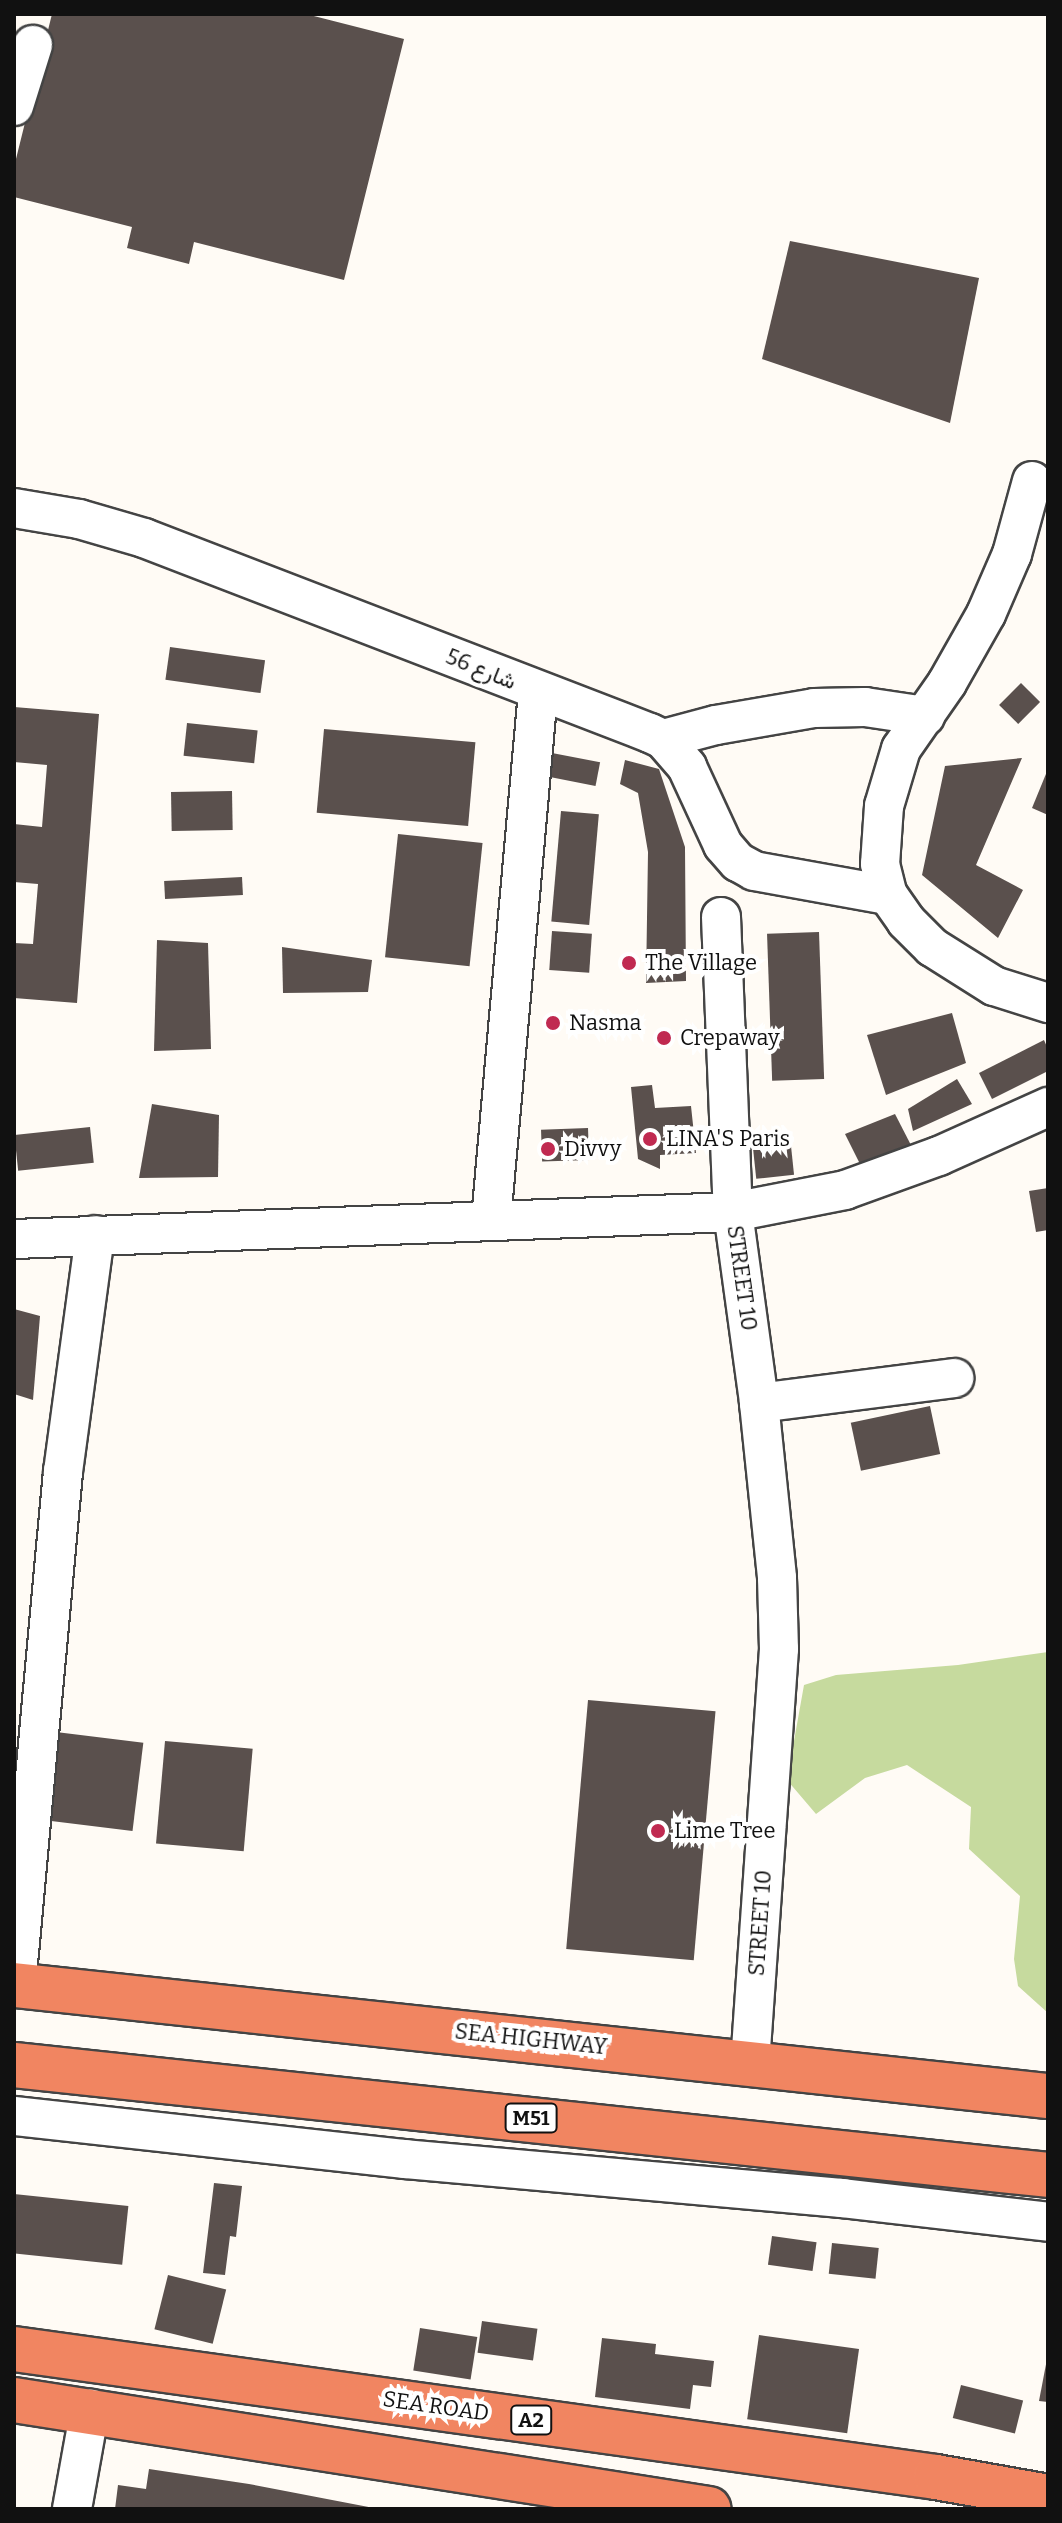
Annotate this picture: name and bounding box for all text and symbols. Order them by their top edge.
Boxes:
street label: شارع 56 [442,643,520,695]
place label: The Village [645,950,757,976]
marker: The Village [620,954,638,972]
place label: Nasma [569,1010,642,1036]
marker: Nasma [544,1014,562,1032]
place label: Crepaway [680,1025,780,1051]
marker: Crepaway [655,1029,673,1047]
place label: LINA'S Paris [666,1126,790,1152]
marker: LINA'S Paris [641,1130,659,1148]
place label: Divvy [564,1136,621,1162]
marker: Divvy [539,1140,557,1158]
street label: STREET 10 [722,1224,762,1332]
place label: Lime Tree [674,1818,775,1844]
marker: Lime Tree [649,1822,667,1840]
street label: STREET 10 [743,1869,777,1977]
street label: SEA HIGHWAY [453,2018,609,2060]
road number: M51 [503,2102,559,2134]
street label: SEA ROAD [381,2385,491,2427]
road number: A2 [509,2404,553,2436]

